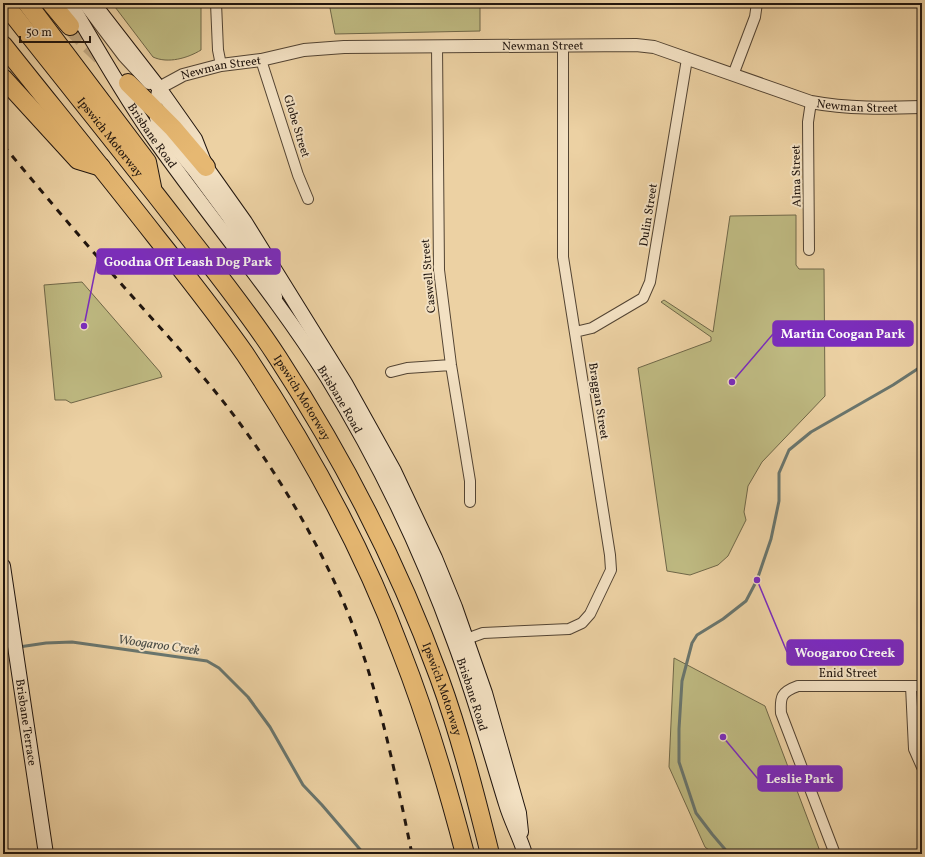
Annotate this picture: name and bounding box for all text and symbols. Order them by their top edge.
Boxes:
scale bar [20,18,90,44]
text: 50 m [26,25,52,41]
street label: Newman Street [502,38,584,55]
street label: Newman Street [179,53,262,84]
street label: Globe Street [279,93,313,160]
street label: Ipswich Motorway [73,94,146,181]
street label: Newman Street [815,96,898,117]
street label: Brisbane Road [123,100,180,172]
street label: Alma Street [788,145,806,207]
street label: Dulin Street [636,182,662,248]
street label: Caswell Street [418,238,440,314]
callout: Goodna Off Leash Dog Park [97,249,280,274]
text: Goodna Off Leash Dog Park [104,254,272,272]
callout: Martin Coogan Park [773,321,913,346]
text: Martin Coogan Park [781,326,905,344]
street label: Ipswich Motorway [269,352,334,444]
street label: Braggan Street [584,362,612,441]
street label: Brisbane Road [313,363,365,437]
water label: Woogaroo Creek [117,631,201,661]
street label: Ipswich Motorway [418,640,465,738]
callout: Woogaroo Creek [787,640,903,665]
text: Woogaroo Creek [795,645,895,663]
street label: Brisbane Road [452,656,491,733]
street label: Enid Street [819,666,877,682]
street label: Brisbane Terrace [11,678,40,767]
callout: Leslie Park [758,766,842,791]
text: Leslie Park [766,771,834,789]

